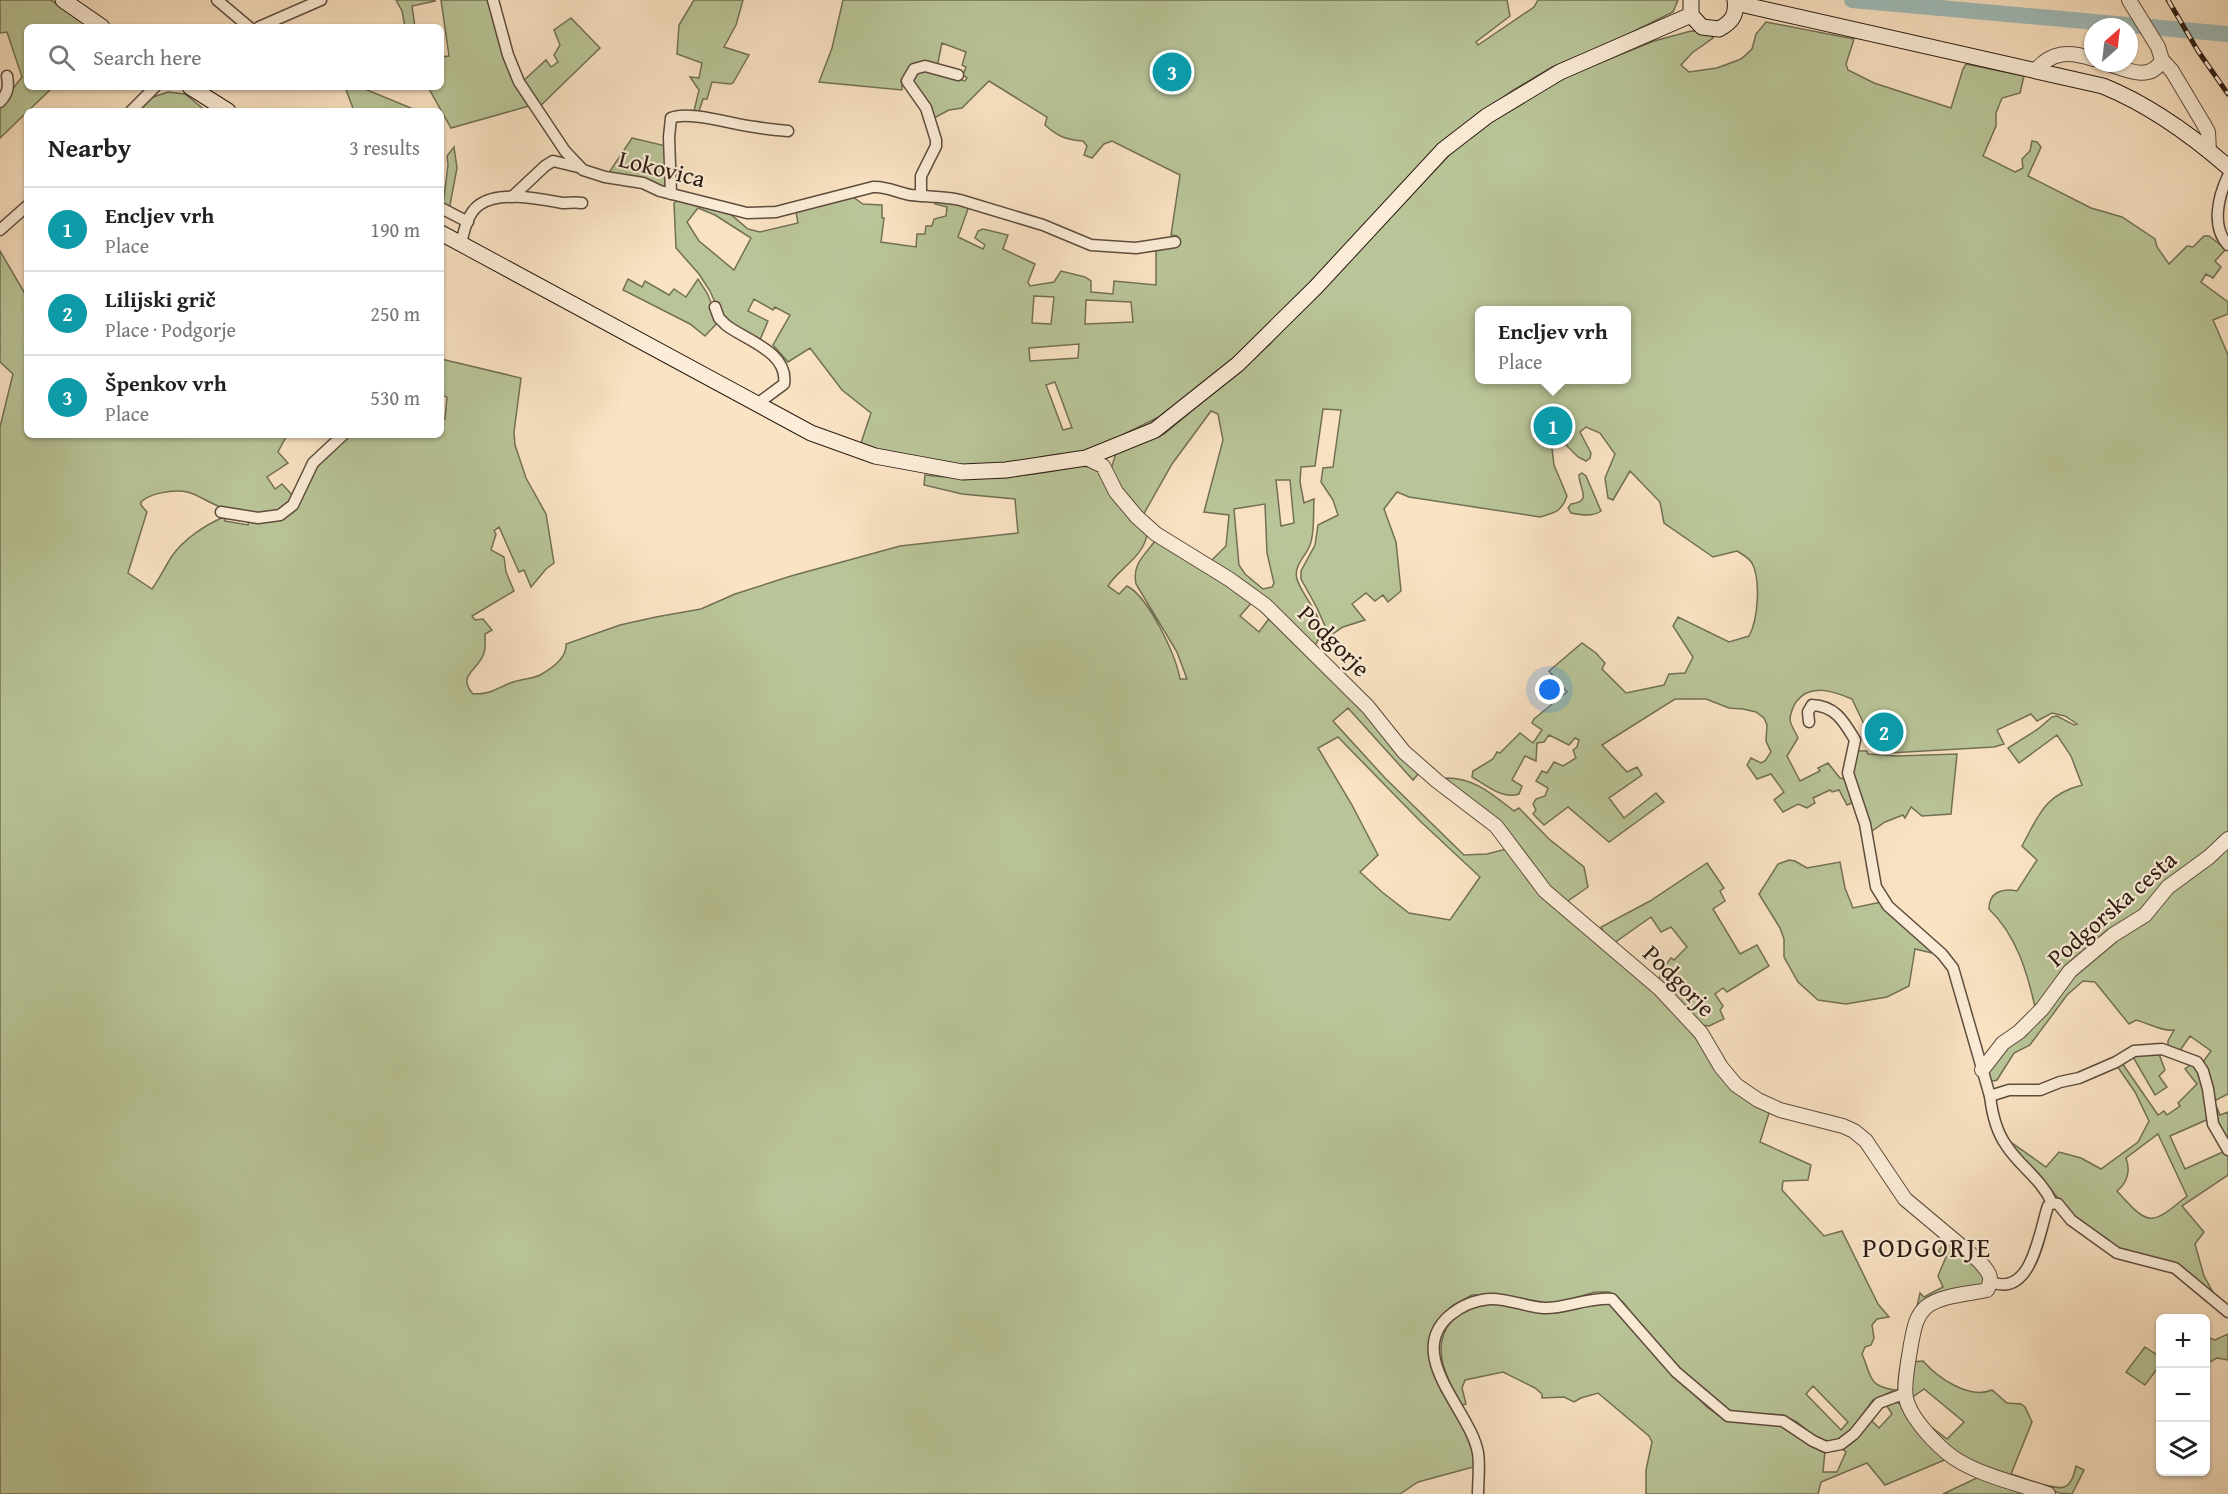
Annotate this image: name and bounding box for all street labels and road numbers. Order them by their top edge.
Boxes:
street label: Lokovica [615,141,710,196]
street label: Podgorje [1290,597,1378,685]
street label: Podgorska cesta [2039,842,2185,975]
street label: Podgorje [1635,937,1723,1025]

